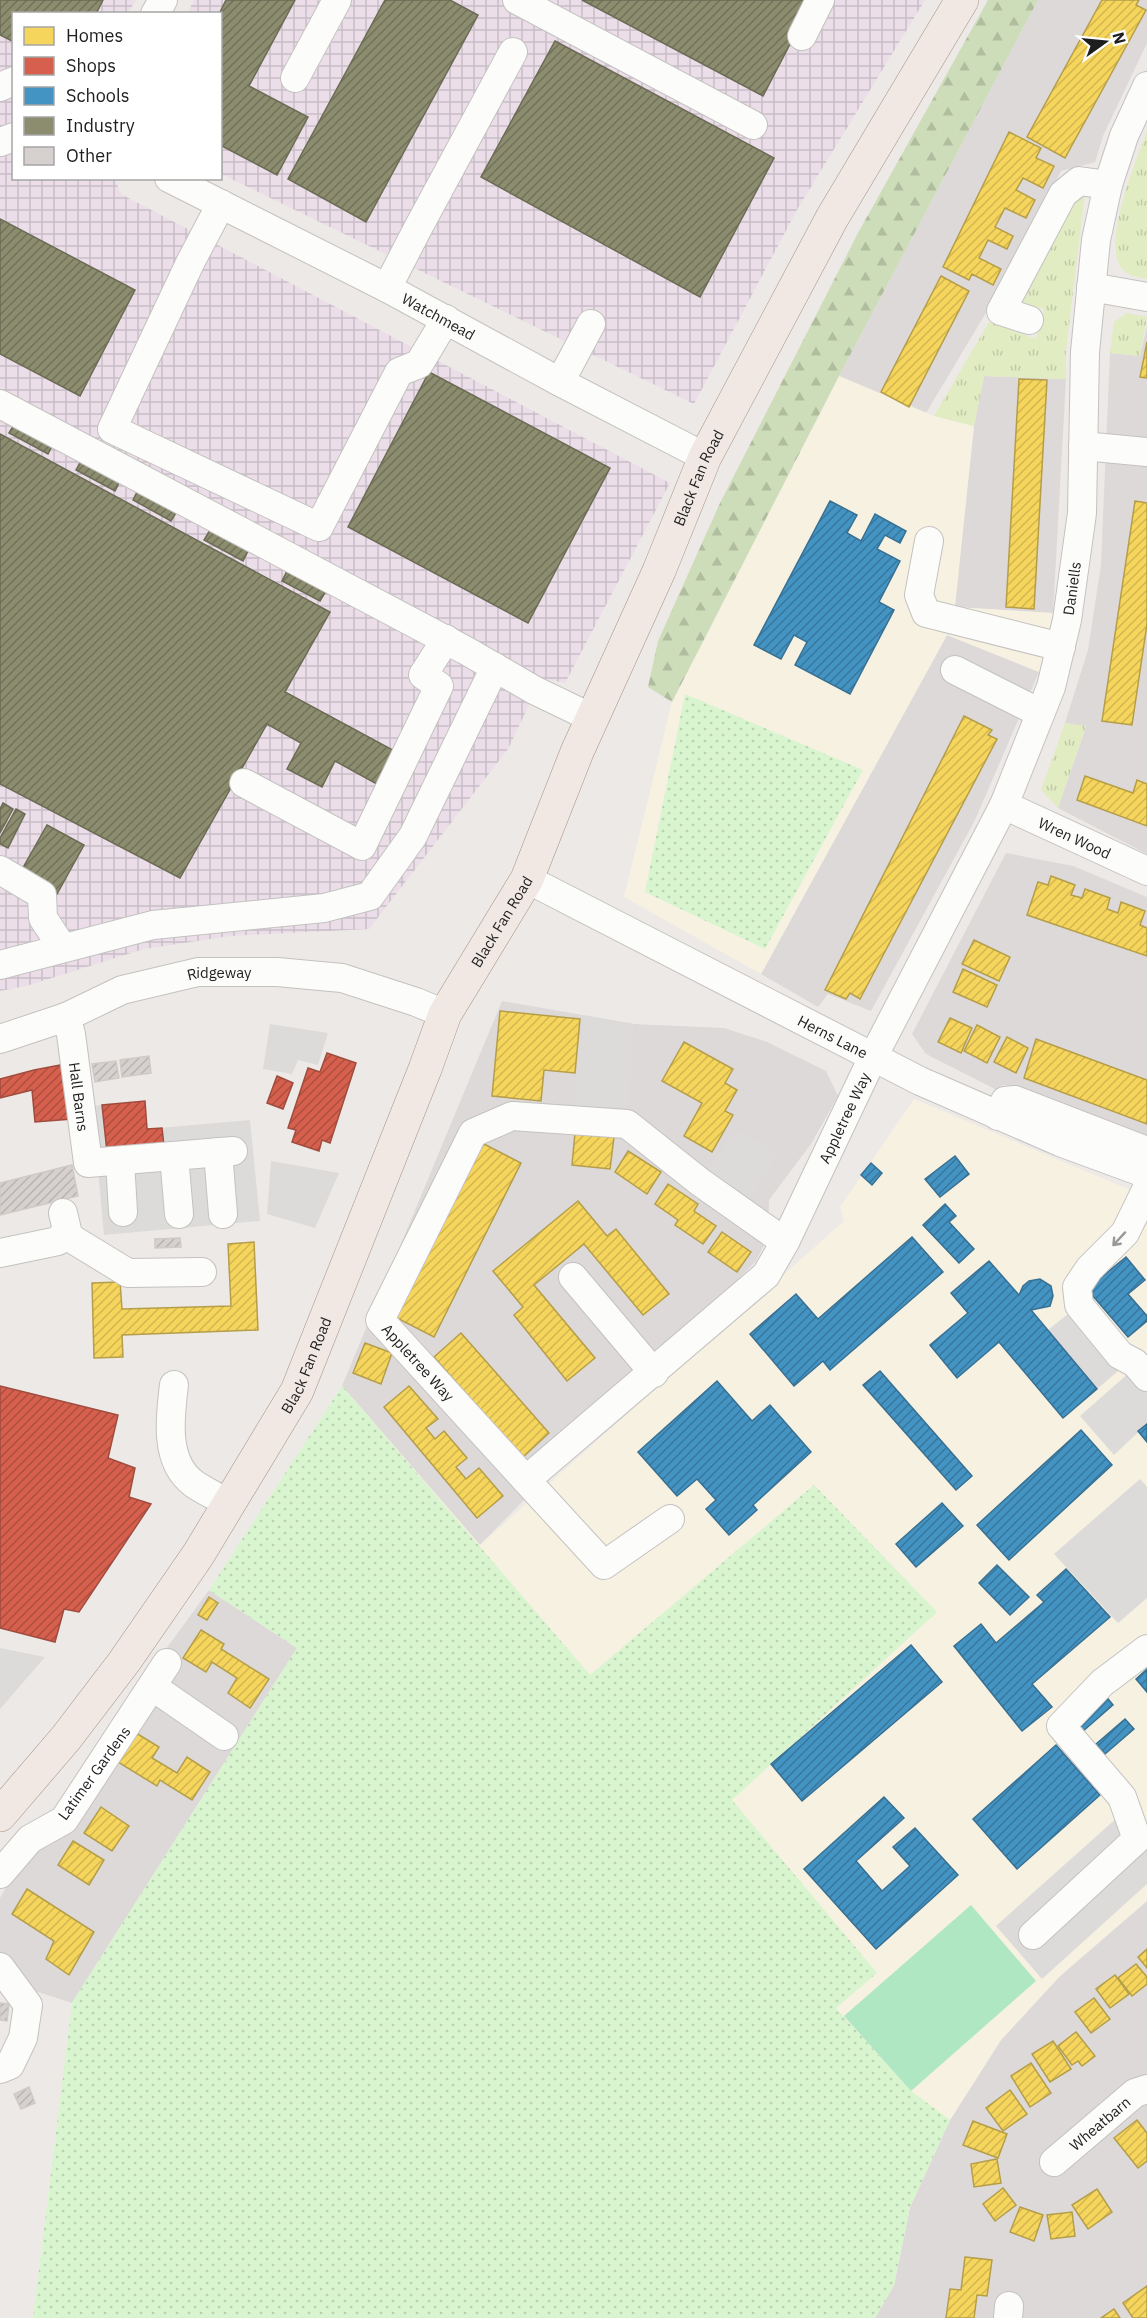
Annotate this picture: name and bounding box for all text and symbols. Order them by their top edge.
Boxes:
legend [12,12,222,180]
north arrow [1075,12,1135,72]
text: Homes [66,24,123,47]
text: N [1108,30,1131,46]
text: Shops [66,54,116,77]
text: Schools [66,84,130,107]
text: Industry [66,114,135,137]
text: Other [66,144,112,167]
street label: Watchmead [399,288,479,344]
street label: Black Fan Road [669,426,727,529]
street label: Daniells [1058,560,1085,616]
street label: Wren Wood [1036,813,1114,863]
street label: Black Fan Road [466,872,536,971]
street label: Ridgeway [185,963,252,984]
street label: Herns Lane [795,1010,871,1062]
street label: Hall Barns [65,1061,93,1132]
street label: Appletree Way [814,1068,874,1166]
one-way arrow [1112,1231,1126,1246]
street label: Black Fan Road [276,1314,335,1417]
street label: Appletree Way [378,1319,459,1405]
street label: Latimer Gardens [54,1722,134,1824]
street label: Wheatbarn [1065,2092,1134,2154]

